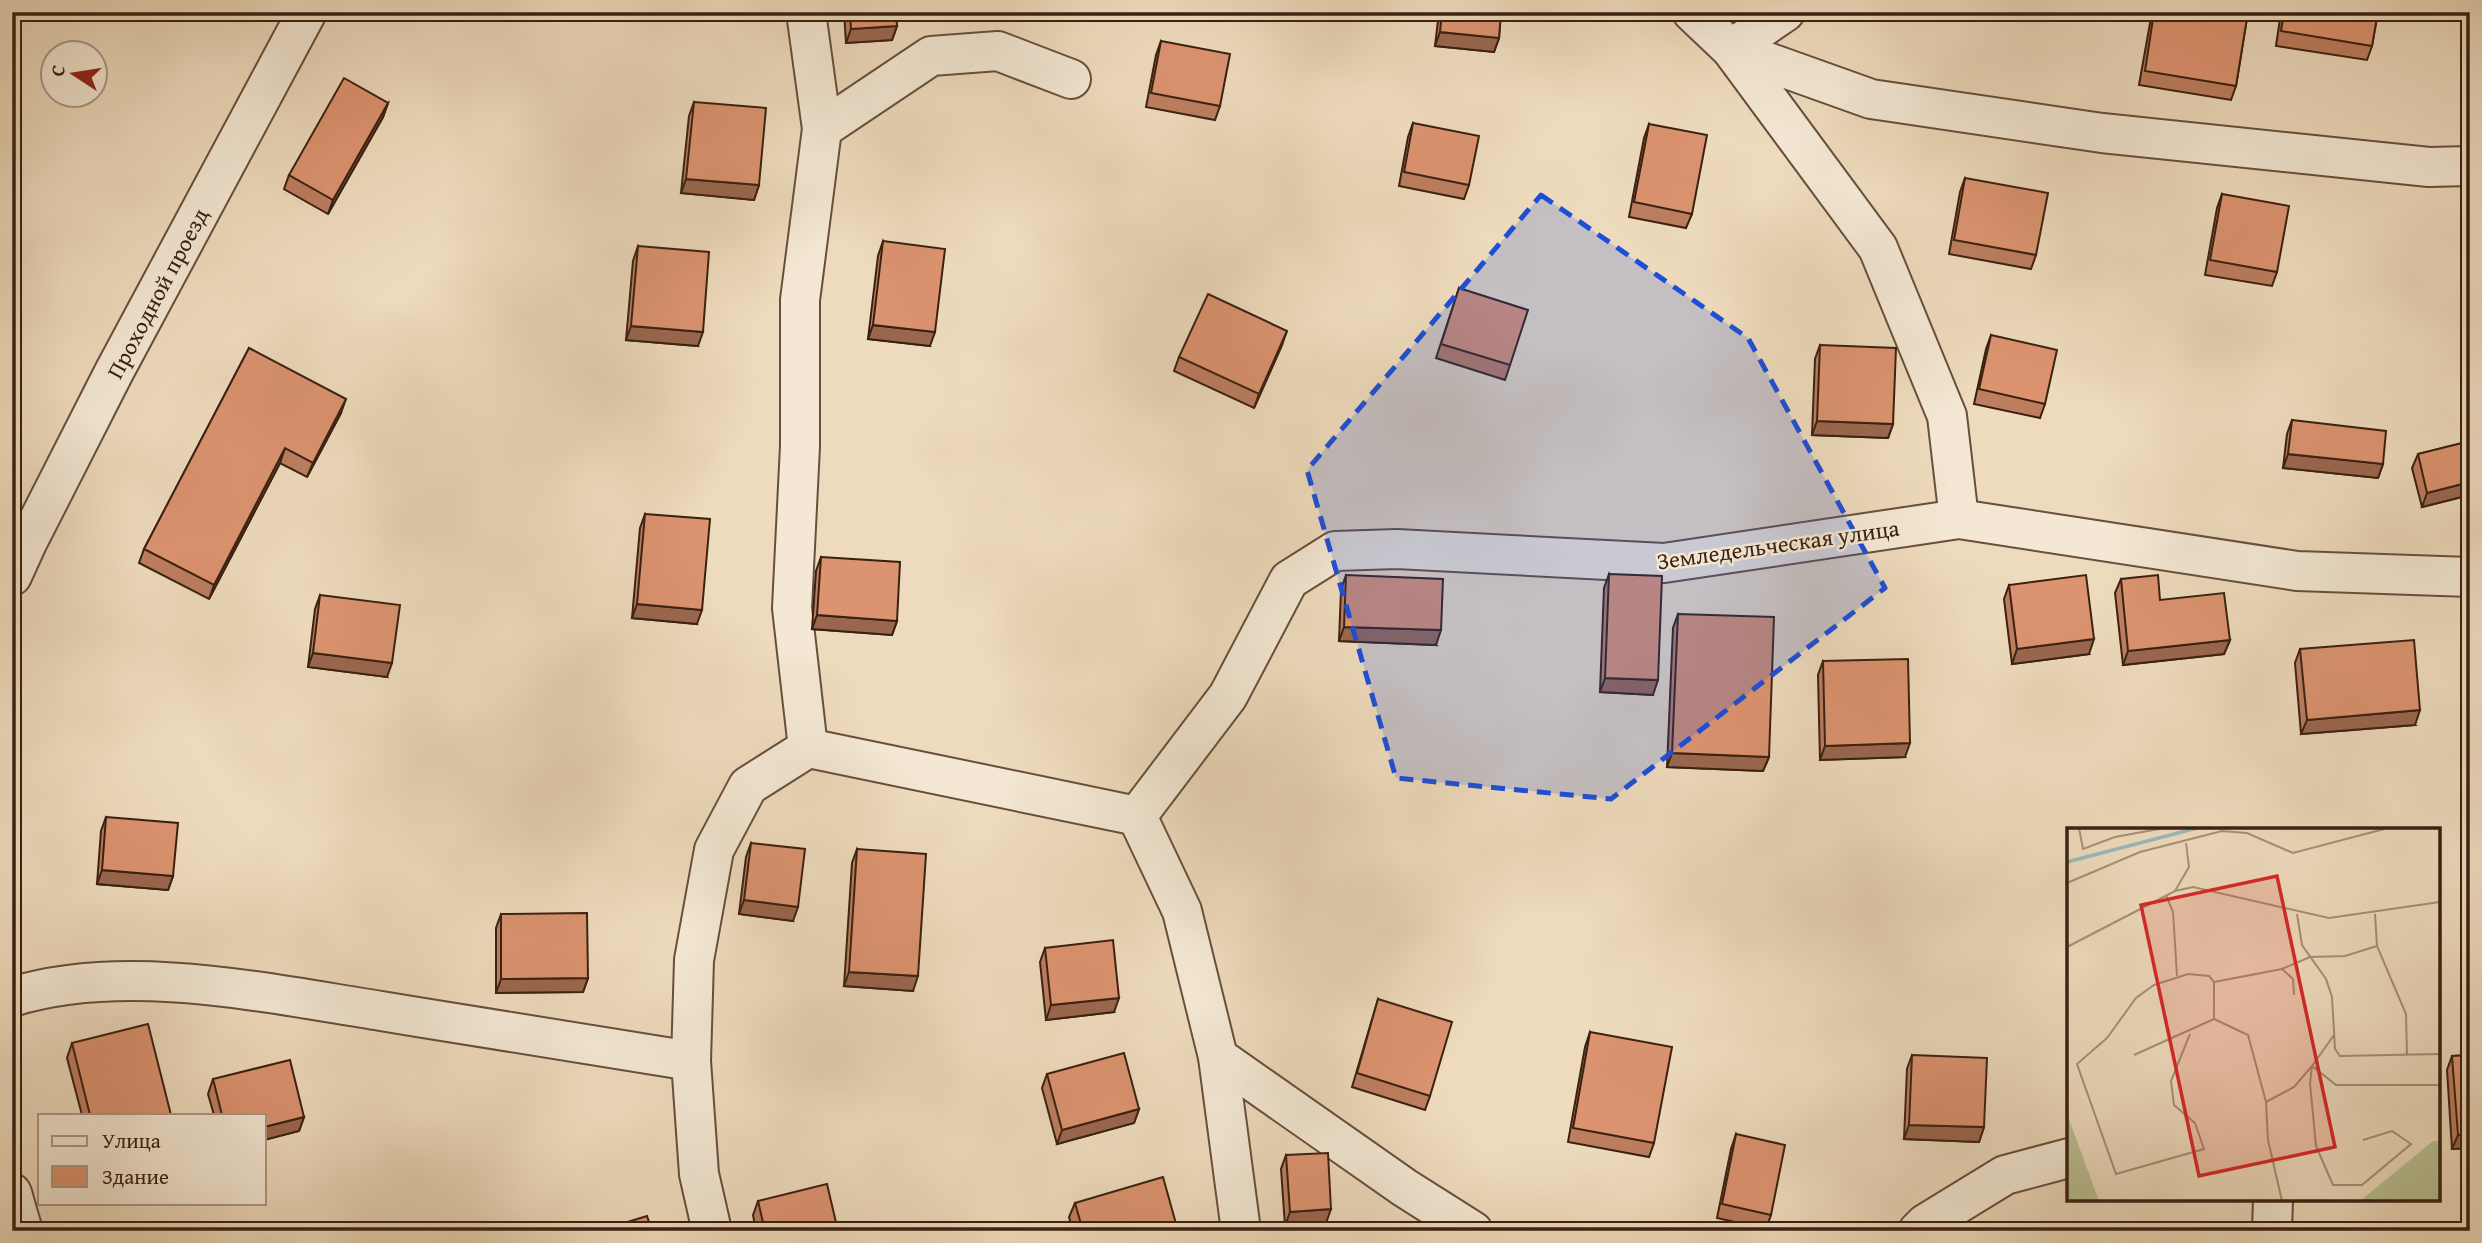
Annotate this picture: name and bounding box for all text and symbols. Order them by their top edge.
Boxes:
north arrow [38,38,108,108]
text: С [43,62,72,79]
street label: Проходной проезд [98,201,216,384]
street label: Земледельческая улица [1655,511,1901,577]
inset map [2067,828,2440,1201]
legend [38,1114,266,1204]
text: Улица [102,1125,161,1156]
text: Здание [102,1161,169,1192]

